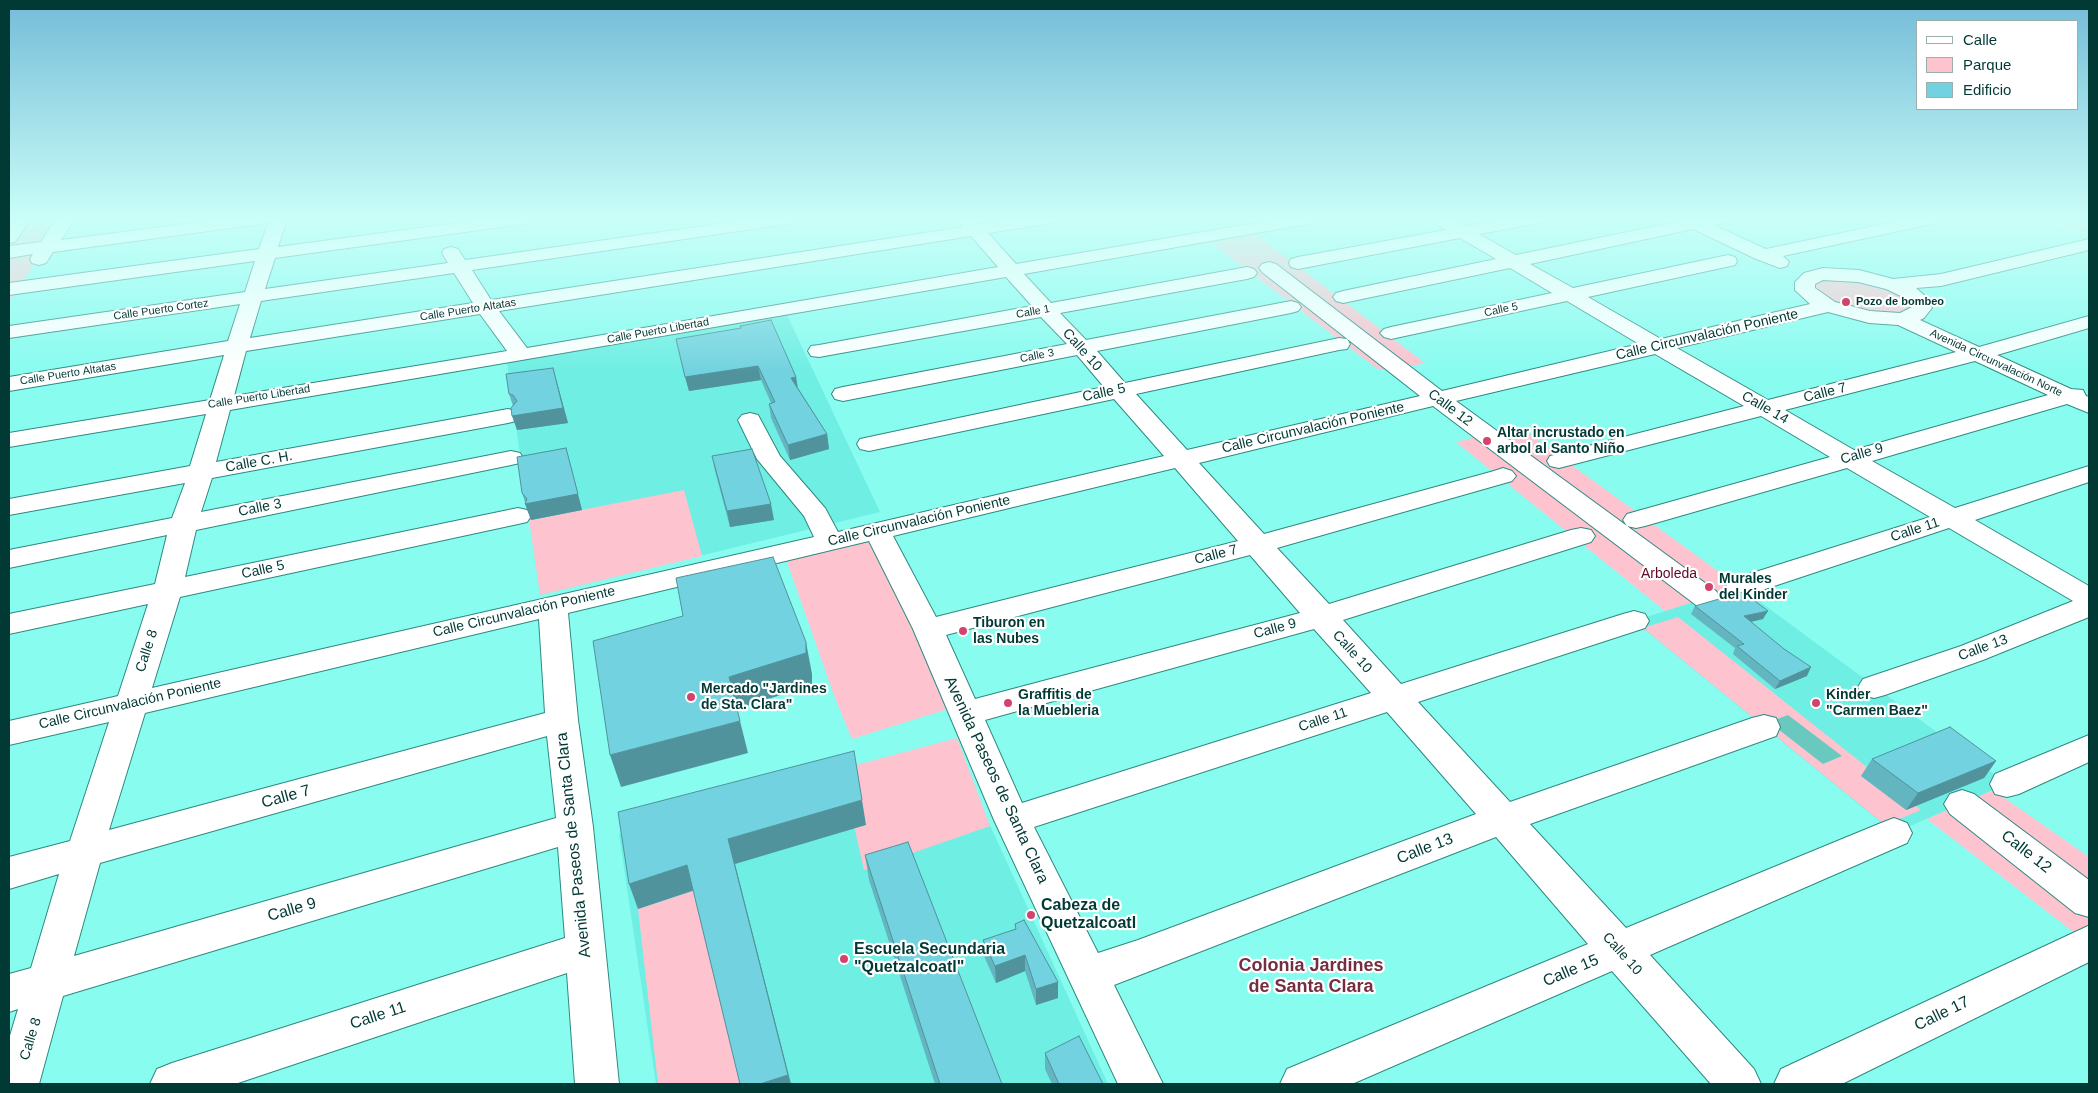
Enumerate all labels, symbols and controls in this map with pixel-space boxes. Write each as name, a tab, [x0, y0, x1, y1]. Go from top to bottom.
legend	[1916, 20, 2078, 110]
text: Calle	[1963, 31, 1997, 48]
text: Parque	[1963, 56, 2011, 73]
text: Edificio	[1963, 81, 2011, 98]
place label: Pozo de bombeo	[1856, 295, 1944, 309]
street label: Calle Puerto Altatas	[419, 296, 517, 324]
marker: Pozo de bombeo	[1840, 296, 1852, 308]
street label: Calle Puerto Cortez	[113, 297, 209, 323]
street label: Calle 5	[1483, 300, 1519, 320]
street label: Calle 1	[1015, 303, 1051, 321]
street label: Calle Circunvalación Poniente	[1614, 306, 1800, 364]
street label: Calle Puerto Libertad	[606, 316, 710, 346]
street label: Calle 10	[1059, 325, 1105, 375]
street label: Avenida Circunvalación Norte	[1928, 326, 2064, 400]
street label: Calle 3	[1019, 346, 1055, 366]
street label: Calle Puerto Altatas	[19, 360, 117, 388]
street label: Calle 5	[1081, 380, 1127, 406]
street label: Calle 7	[1802, 380, 1848, 406]
street label: Calle Puerto Libertad	[207, 382, 311, 412]
street label: Calle 12	[1424, 386, 1476, 430]
street label: Calle 14	[1739, 388, 1791, 428]
street label: Calle Circunvalación Poniente	[1220, 399, 1406, 457]
place label: Altar incrustado en arbol al Santo Niño	[1497, 425, 1625, 458]
marker: Altar incrustado en arbol al Santo Niño	[1481, 435, 1493, 447]
street label: Calle 9	[1839, 440, 1885, 468]
street label: Calle C. H.	[224, 448, 294, 476]
street label: Calle Circunvalación Poniente	[826, 492, 1012, 550]
street label: Calle 3	[237, 496, 283, 520]
street label: Calle 11	[1888, 514, 1942, 546]
street label: Calle 7	[1193, 542, 1239, 568]
street label: Calle 5	[240, 557, 286, 583]
park label: Arboleda	[1641, 566, 1697, 582]
place label: Murales del Kinder	[1719, 571, 1787, 604]
marker: Murales del Kinder	[1703, 581, 1715, 593]
street label: Calle Circunvalación Poniente	[431, 583, 617, 641]
place label: Tiburon en las Nubes	[973, 615, 1045, 648]
street label: Calle 9	[1252, 615, 1298, 643]
marker: Tiburon en las Nubes	[957, 625, 969, 637]
street label: Calle 10	[1329, 627, 1375, 677]
street label: Calle 8	[132, 628, 162, 674]
street label: Calle 13	[1956, 631, 2010, 665]
street label: Avenida Paseos de Santa Clara	[939, 673, 1053, 887]
street label: Calle Circunvalación Poniente	[37, 675, 223, 733]
place label: Mercado "Jardines de Sta. Clara"	[701, 681, 827, 714]
place label: Graffitis de la Muebleria	[1018, 687, 1099, 720]
place label: Kinder "Carmen Baez"	[1826, 687, 1928, 720]
marker: Mercado "Jardines de Sta. Clara"	[685, 691, 697, 703]
marker: Graffitis de la Muebleria	[1002, 697, 1014, 709]
marker: Kinder "Carmen Baez"	[1810, 697, 1822, 709]
street label: Calle 11	[1296, 704, 1350, 736]
street label: Avenida Paseos de Santa Clara	[553, 731, 595, 959]
street label: Calle 7	[259, 781, 313, 813]
street label: Calle 12	[1997, 826, 2055, 878]
street label: Calle 13	[1394, 830, 1456, 868]
street label: Calle 9	[265, 894, 319, 926]
place label: Cabeza de Quetzalcoatl	[1041, 896, 1136, 934]
marker: Cabeza de Quetzalcoatl	[1025, 909, 1037, 921]
street label: Calle 10	[1599, 929, 1645, 979]
place label: Escuela Secundaria "Quetzalcoatl"	[854, 940, 1005, 978]
street label: Calle 15	[1540, 951, 1602, 991]
marker: Escuela Secundaria "Quetzalcoatl"	[838, 953, 850, 965]
district label: Colonia Jardines de Santa Clara	[1238, 955, 1384, 998]
street label: Calle 17	[1911, 993, 1973, 1035]
street label: Calle 11	[348, 998, 408, 1034]
street label: Calle 8	[17, 1016, 45, 1062]

